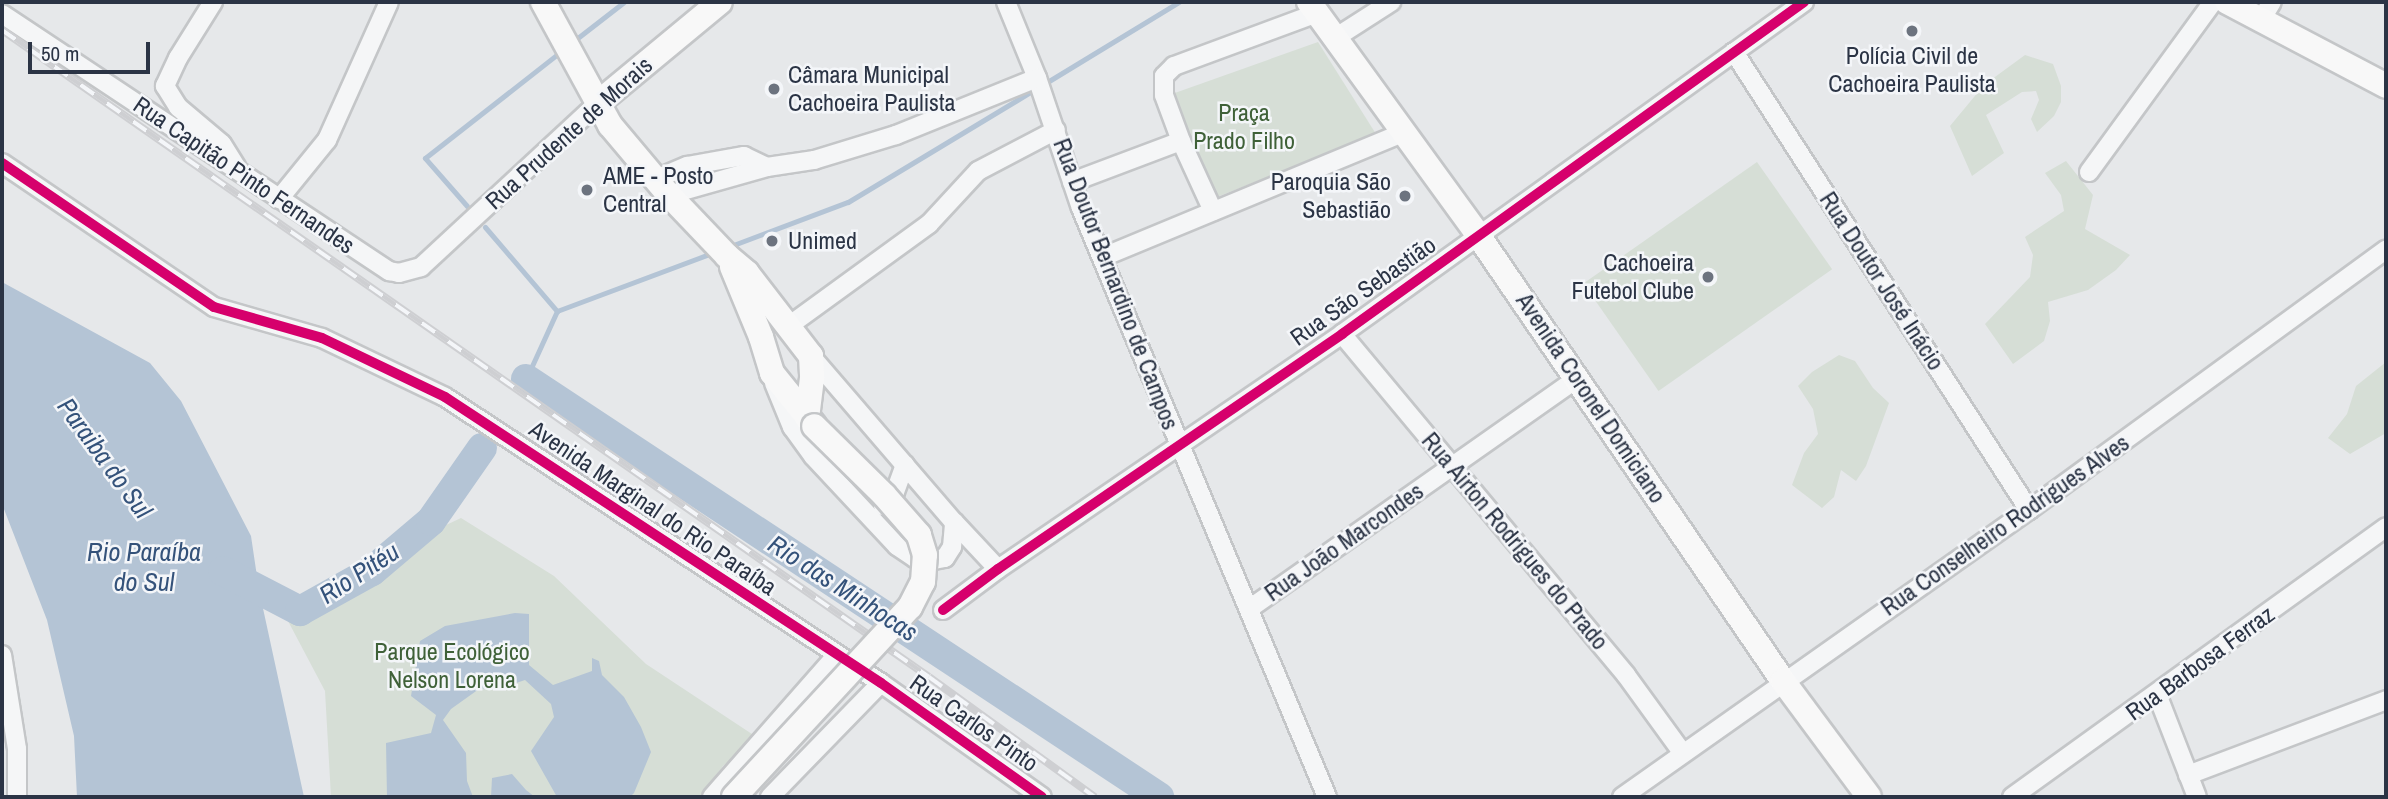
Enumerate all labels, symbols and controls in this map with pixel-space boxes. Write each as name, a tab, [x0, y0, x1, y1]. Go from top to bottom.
marker: Polícia Civil de Cachoeira Paulista	[1904, 23, 1920, 39]
scale bar	[32, 28, 154, 72]
text: 50 m	[41, 39, 79, 68]
place label: Polícia Civil de Cachoeira Paulista	[1828, 42, 1996, 98]
street label: Rua Prudente de Morais	[480, 51, 658, 215]
place label: Câmara Municipal Cachoeira Paulista	[788, 61, 955, 117]
marker: Câmara Municipal Cachoeira Paulista	[766, 81, 782, 97]
street label: Rua Capitão Pinto Fernandes	[128, 90, 360, 260]
park label: Praça Prado Filho	[1193, 99, 1295, 155]
street label: Rua Doutor Bernardino de Campos	[1047, 134, 1185, 434]
place label: AME - Posto Central	[603, 162, 713, 218]
place label: Paroquia São Sebastião	[1271, 168, 1391, 224]
marker: AME - Posto Central	[577, 180, 597, 200]
street label: Rua Doutor José Inácio	[1814, 186, 1950, 376]
marker: Paroquia São Sebastião	[1397, 188, 1413, 204]
place label: Unimed	[788, 227, 857, 255]
street label: Rua São Sebastião	[1285, 230, 1441, 352]
marker: Unimed	[762, 231, 782, 251]
place label: Cachoeira Futebol Clube	[1571, 249, 1694, 305]
marker: Cachoeira Futebol Clube	[1700, 269, 1716, 285]
street label: Avenida Coronel Domiciano	[1510, 288, 1672, 508]
water label: Paraiba do Sul	[51, 392, 159, 524]
street label: Avenida Marginal do Rio Paraíba	[524, 414, 782, 602]
street label: Rua Airton Rodrigues do Prado	[1415, 426, 1615, 656]
street label: Rua Conselheiro Rodrigues Alves	[1875, 428, 2135, 622]
street label: Rua João Marcondes	[1259, 477, 1429, 607]
water label: Rio das Minhocas	[762, 528, 924, 648]
water label: Rio Paraíba do Sul	[87, 536, 201, 598]
water label: Rio Pitéu	[313, 536, 405, 610]
street label: Rua Barbosa Ferraz	[2120, 600, 2280, 726]
park label: Parque Ecológico Nelson Lorena	[374, 638, 530, 694]
street label: Rua Carlos Pinto	[904, 668, 1044, 778]

